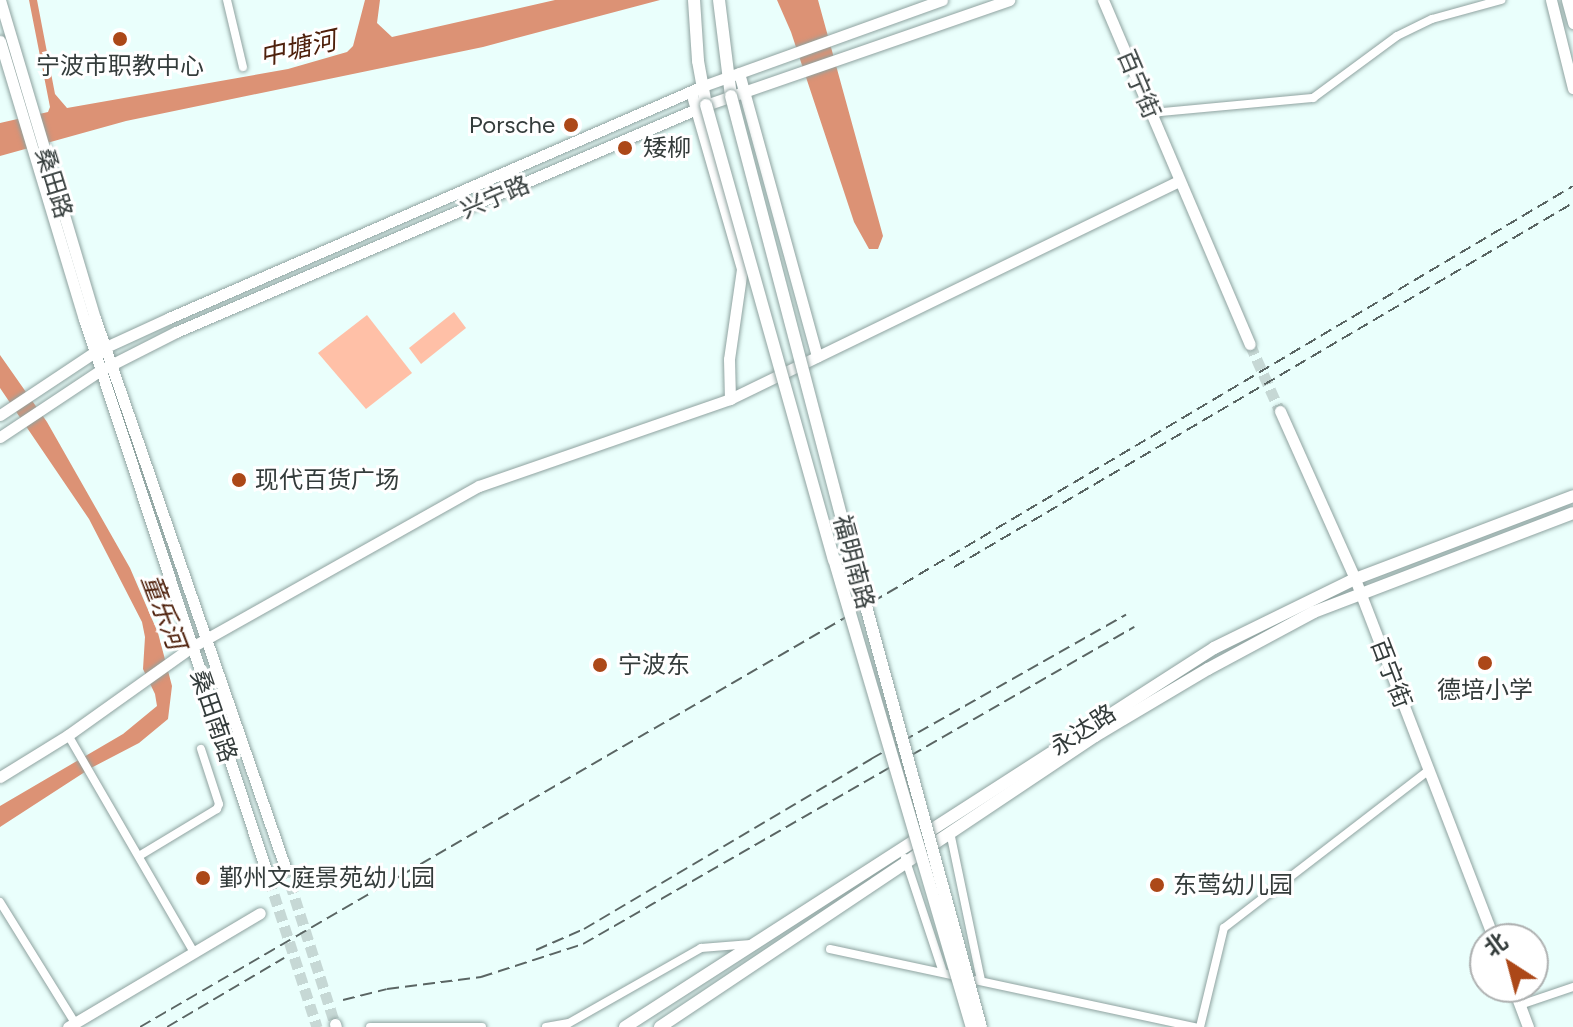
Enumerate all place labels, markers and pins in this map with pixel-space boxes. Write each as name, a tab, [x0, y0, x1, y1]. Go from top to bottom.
marker: 宁波市职教中心	[111, 30, 129, 48]
place label: 宁波市职教中心	[36, 52, 204, 80]
place label: Porsche	[469, 111, 555, 139]
marker: Porsche	[562, 116, 580, 134]
place label: 矮柳	[643, 134, 691, 162]
marker: 矮柳	[614, 137, 636, 159]
place label: 现代百货广场	[255, 466, 399, 494]
marker: 现代百货广场	[230, 471, 248, 489]
place label: 宁波东	[618, 651, 690, 679]
marker: 宁波东	[589, 654, 611, 676]
marker: 德培小学	[1476, 654, 1494, 672]
place label: 德培小学	[1437, 676, 1533, 704]
place label: 鄞州文庭景苑幼儿园	[219, 864, 435, 892]
marker: 鄞州文庭景苑幼儿园	[194, 869, 212, 887]
place label: 东莺幼儿园	[1173, 871, 1293, 899]
marker: 东莺幼儿园	[1148, 876, 1166, 894]

